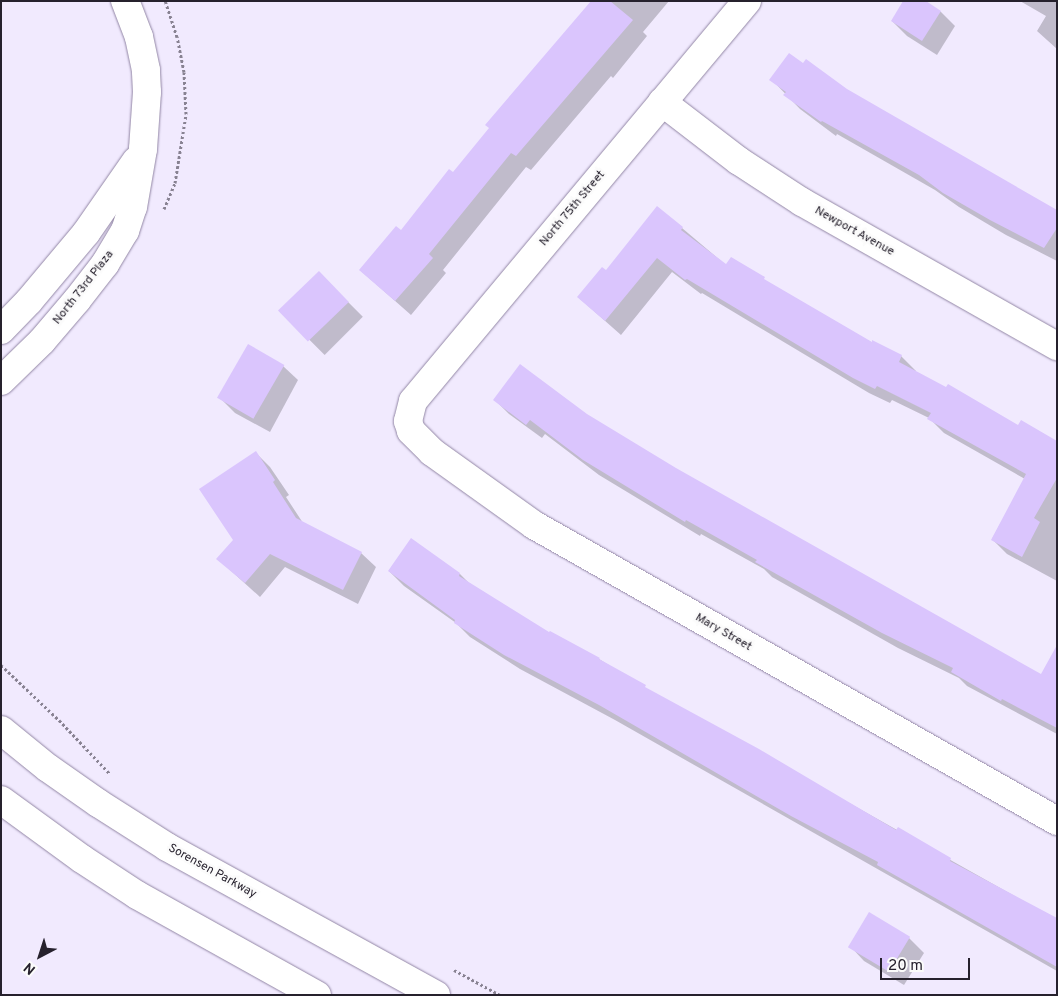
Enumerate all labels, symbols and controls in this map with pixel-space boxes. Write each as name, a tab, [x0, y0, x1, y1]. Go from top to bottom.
street label: North 75th Street	[537, 168, 609, 250]
street label: Newport Avenue	[811, 204, 897, 260]
street label: North 73rd Plaza	[50, 248, 118, 328]
street label: Mary Street	[692, 611, 754, 655]
street label: Sorensen Parkway	[165, 842, 259, 902]
north arrow	[15, 931, 65, 981]
scale bar	[883, 948, 973, 980]
text: 20 m	[888, 957, 923, 976]
text: N	[21, 958, 39, 978]

